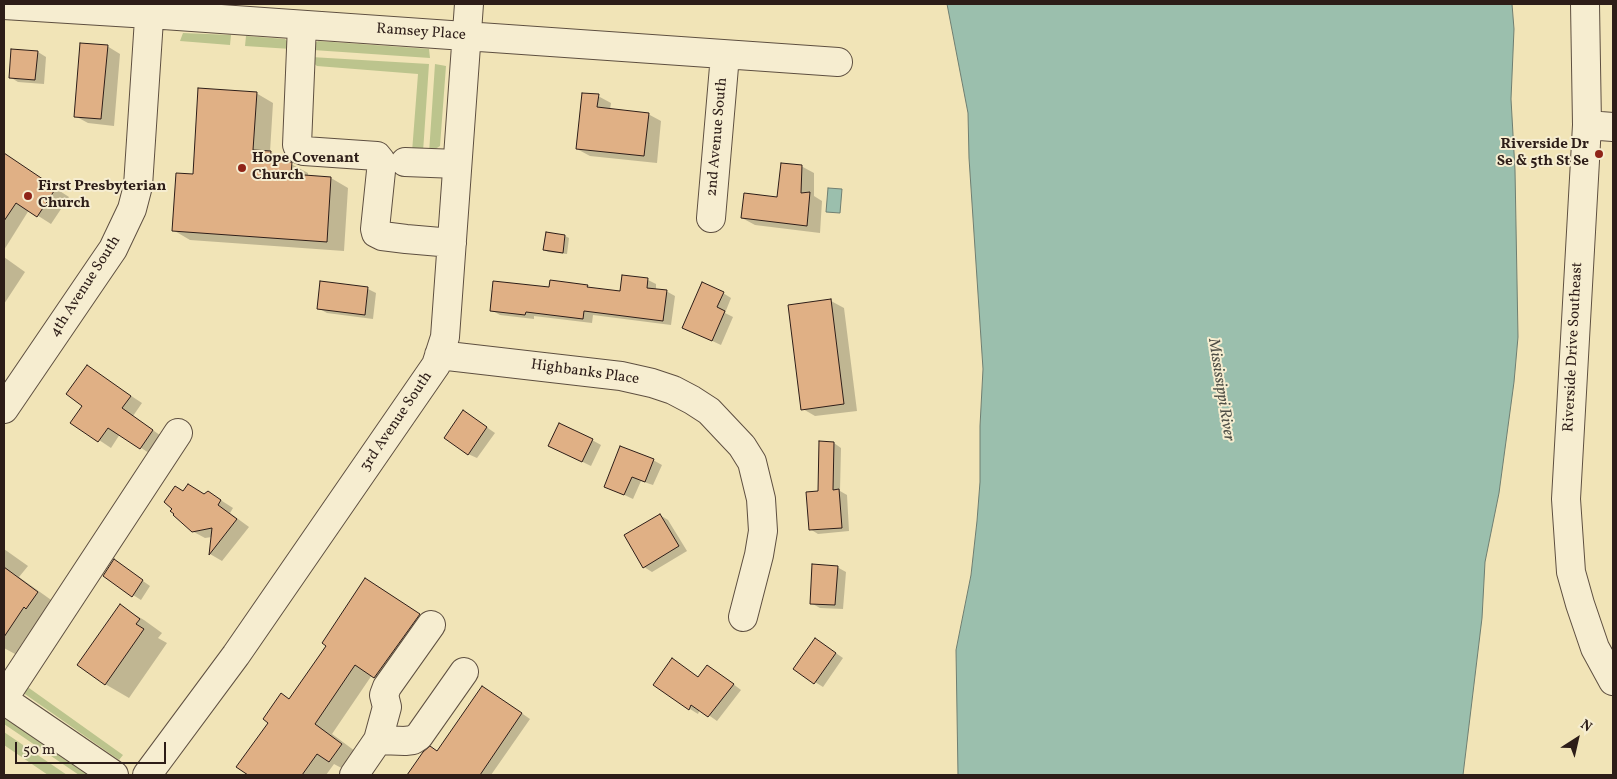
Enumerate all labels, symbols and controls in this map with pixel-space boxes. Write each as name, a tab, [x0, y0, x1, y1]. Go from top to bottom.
street label: Ramsey Place	[375, 21, 467, 45]
street label: 2nd Avenue South	[704, 77, 732, 197]
place label: Riverside Dr Se & 5th St Se	[1497, 136, 1589, 171]
marker: Riverside Dr Se & 5th St Se	[1593, 148, 1605, 160]
place label: Hope Covenant Church	[252, 150, 360, 185]
marker: Hope Covenant Church	[236, 162, 248, 174]
place label: First Presbyterian Church	[38, 178, 166, 213]
marker: First Presbyterian Church	[22, 190, 34, 202]
street label: 4th Avenue South	[47, 233, 125, 341]
street label: Riverside Drive Southeast	[1561, 262, 1587, 432]
water label: Mississippi River	[1202, 337, 1238, 443]
street label: Highbanks Place	[530, 356, 640, 390]
street label: 3rd Avenue South	[357, 369, 437, 475]
north arrow	[1552, 714, 1602, 764]
text: N	[1576, 716, 1595, 737]
scale bar	[18, 732, 169, 764]
text: 50 m	[23, 740, 55, 761]

